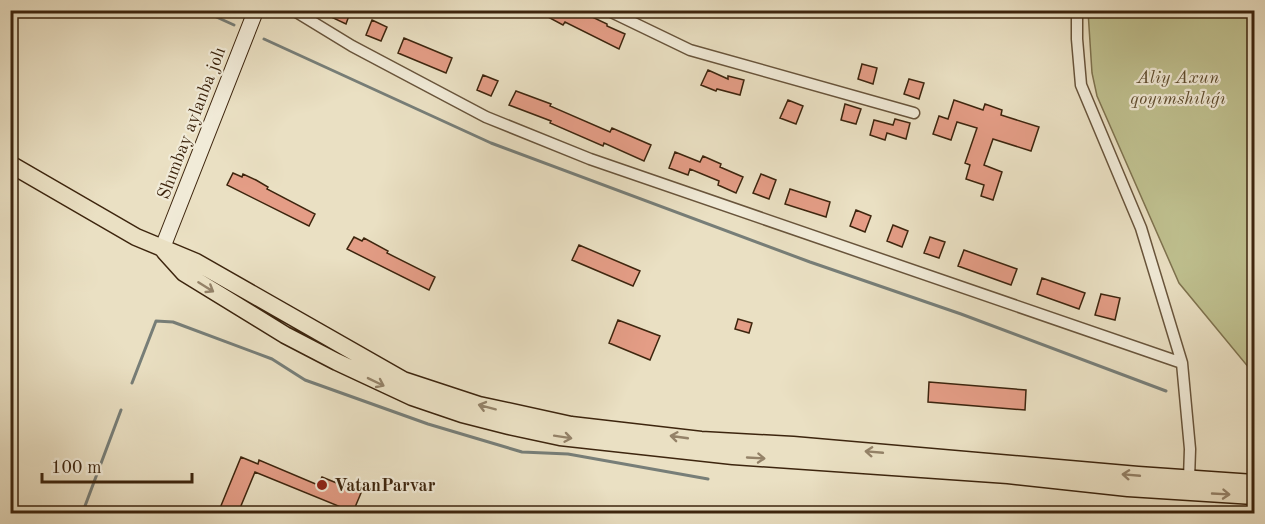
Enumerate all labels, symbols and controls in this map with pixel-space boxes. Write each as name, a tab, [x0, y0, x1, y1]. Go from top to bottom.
street label: Shımbay aylanba jolı	[155, 45, 229, 202]
park label: Aliy Axun qoyımshılıǵı	[1130, 69, 1226, 108]
one-way arrow	[197, 281, 214, 293]
one-way arrow	[367, 376, 385, 388]
one-way arrow	[478, 400, 497, 412]
one-way arrow	[552, 432, 572, 443]
one-way arrow	[670, 432, 690, 443]
scale bar	[42, 446, 192, 484]
one-way arrow	[864, 446, 884, 457]
one-way arrow	[746, 452, 766, 463]
text: 100 m	[51, 459, 102, 477]
one-way arrow	[1121, 469, 1141, 480]
place label: VatanParvar	[334, 477, 436, 495]
marker: VatanParvar	[315, 478, 329, 492]
one-way arrow	[1211, 489, 1231, 500]

